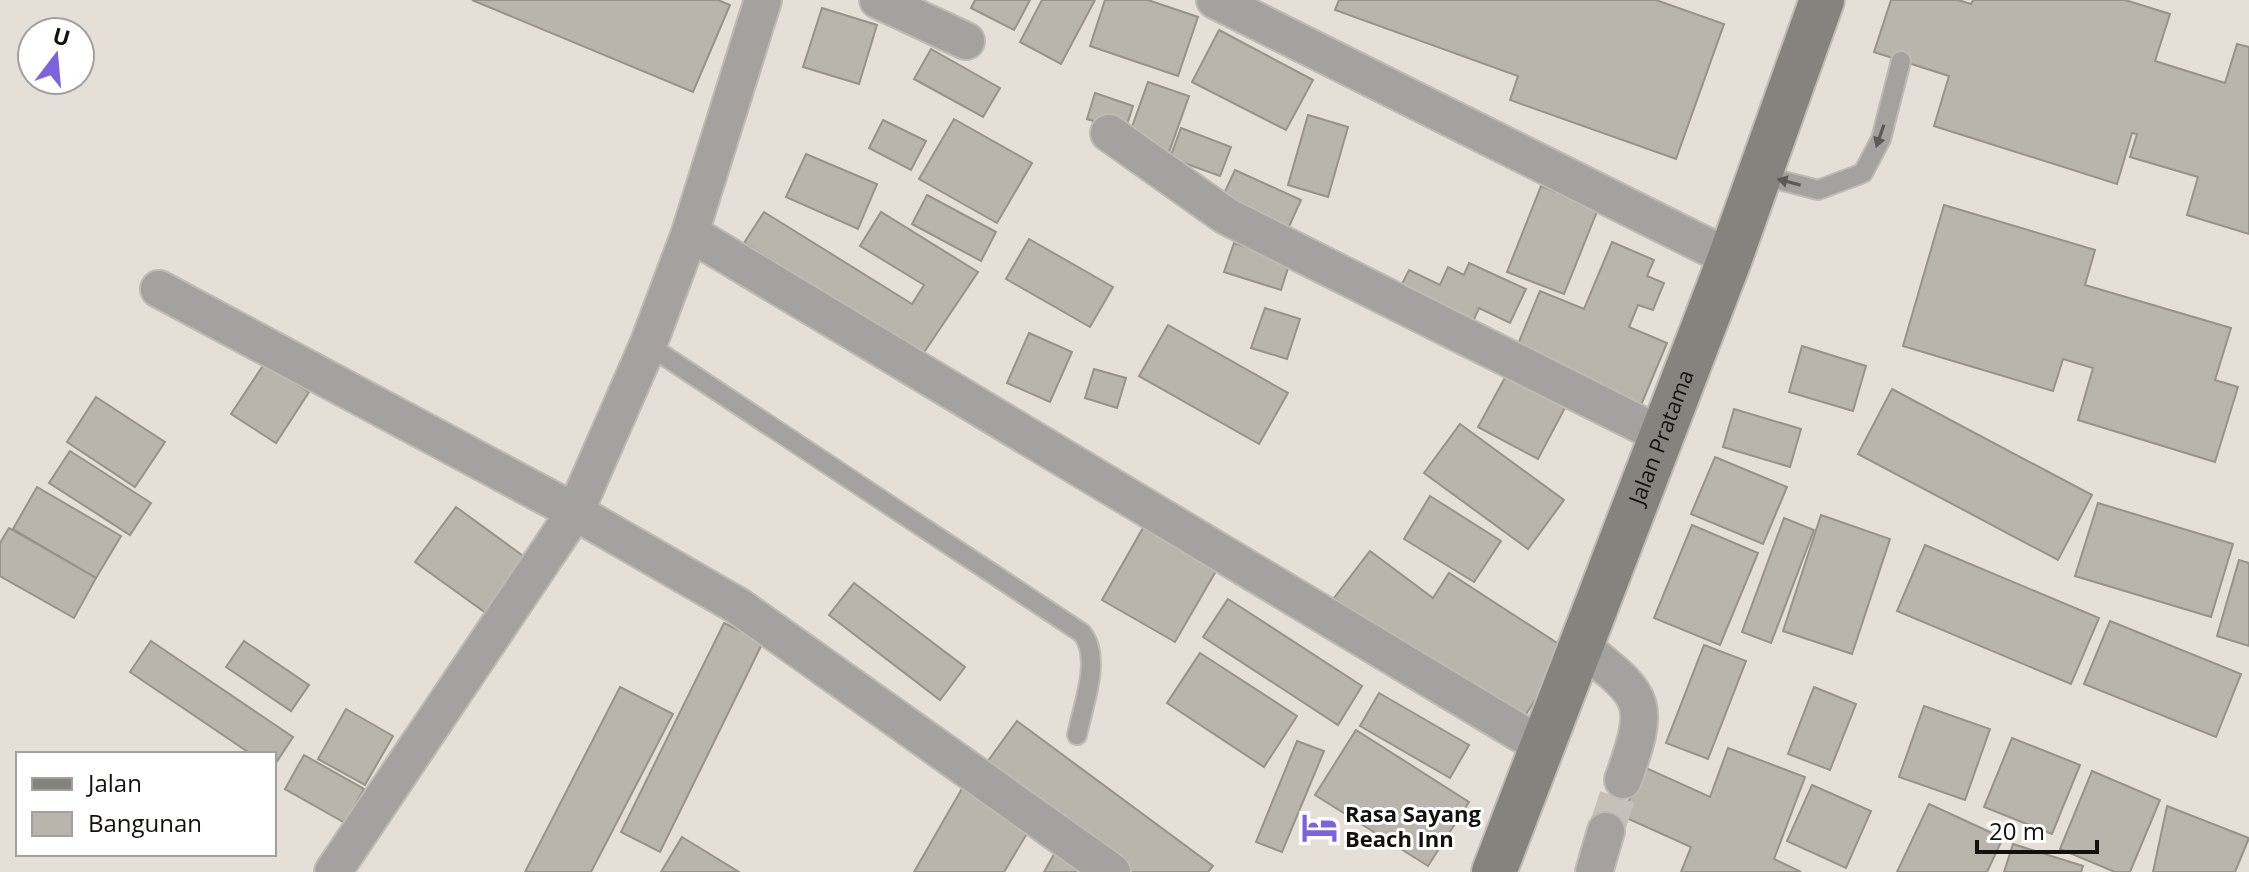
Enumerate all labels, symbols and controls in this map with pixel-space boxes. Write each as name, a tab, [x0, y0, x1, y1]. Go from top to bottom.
north arrow	[16, 16, 96, 96]
text: U	[50, 19, 74, 53]
one-way arrow	[1874, 124, 1886, 148]
one-way arrow	[1777, 176, 1802, 188]
street label: Jalan Pratama	[1620, 365, 1700, 510]
legend	[16, 752, 276, 856]
text: Jalan	[86, 766, 142, 799]
place label: Rasa Sayang Beach Inn	[1345, 798, 1481, 853]
scale bar	[1977, 804, 2097, 854]
text: Bangunan	[88, 806, 202, 839]
hotel icon: Rasa Sayang Beach Inn	[1300, 808, 1338, 846]
text: 20 m	[1989, 814, 2045, 847]

